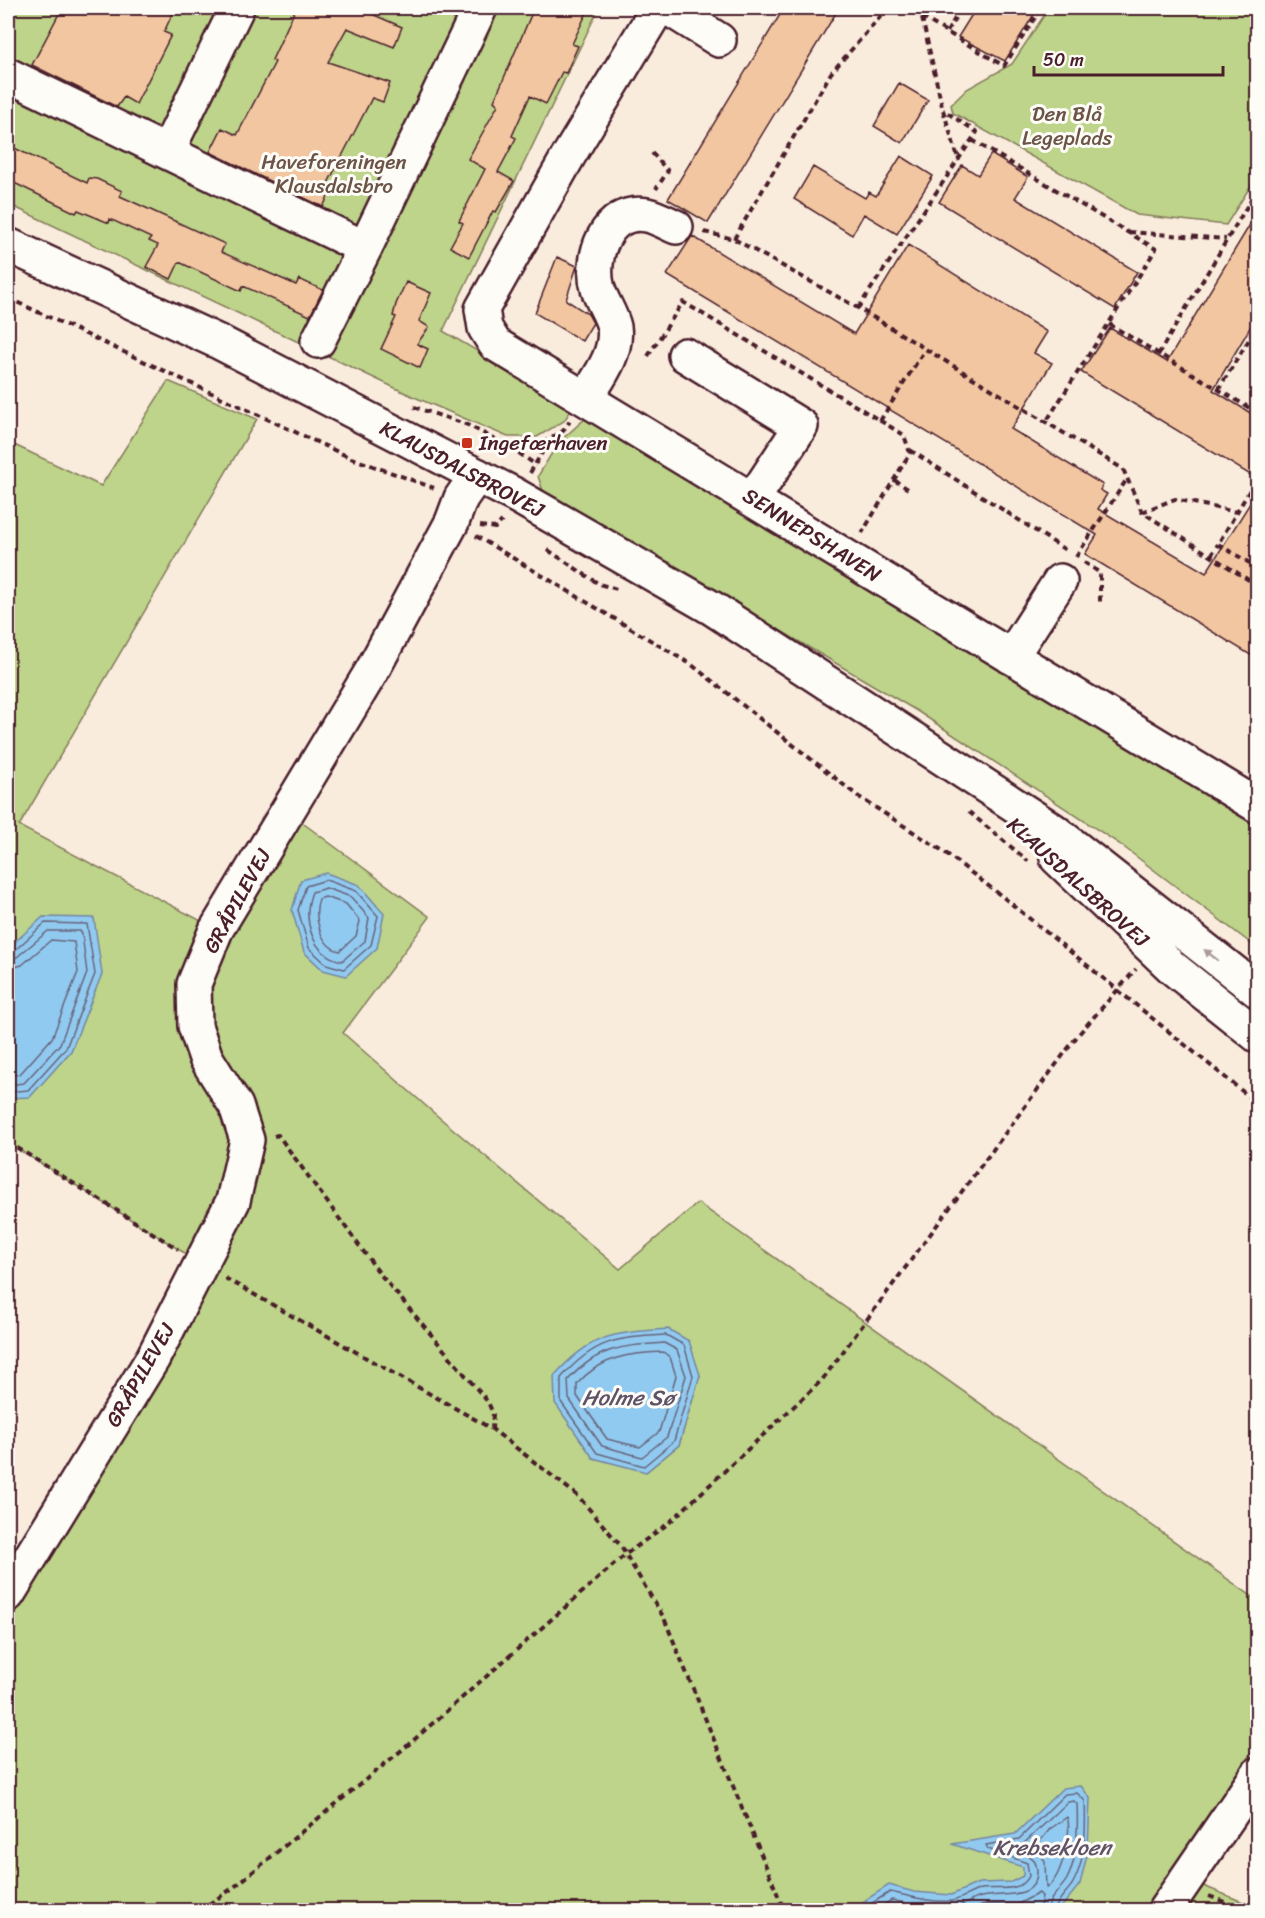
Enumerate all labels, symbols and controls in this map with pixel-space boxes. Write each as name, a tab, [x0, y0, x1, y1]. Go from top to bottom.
scale bar	[1034, 39, 1223, 77]
text: 50 m	[1043, 44, 1084, 76]
park label: Den Blå Legeplads	[1022, 95, 1112, 157]
park label: Haveforeningen Klausdalsbro	[261, 143, 407, 205]
street label: KLAUSDALSBROVEJ	[373, 410, 552, 529]
place label: Ingefærhaven	[478, 424, 608, 462]
marker: Ingefærhaven	[460, 436, 474, 450]
street label: SENNEPSHAVEN	[735, 477, 889, 593]
street label: KLAUSDALSBROVEJ	[998, 807, 1159, 958]
street label: GRÅPILEVEJ	[192, 840, 282, 961]
one-way arrow	[1204, 949, 1219, 961]
street label: GRÅPILEVEJ	[95, 1315, 186, 1434]
water label: Holme Sø	[582, 1378, 678, 1417]
water label: Krebsekloen	[993, 1828, 1113, 1867]

